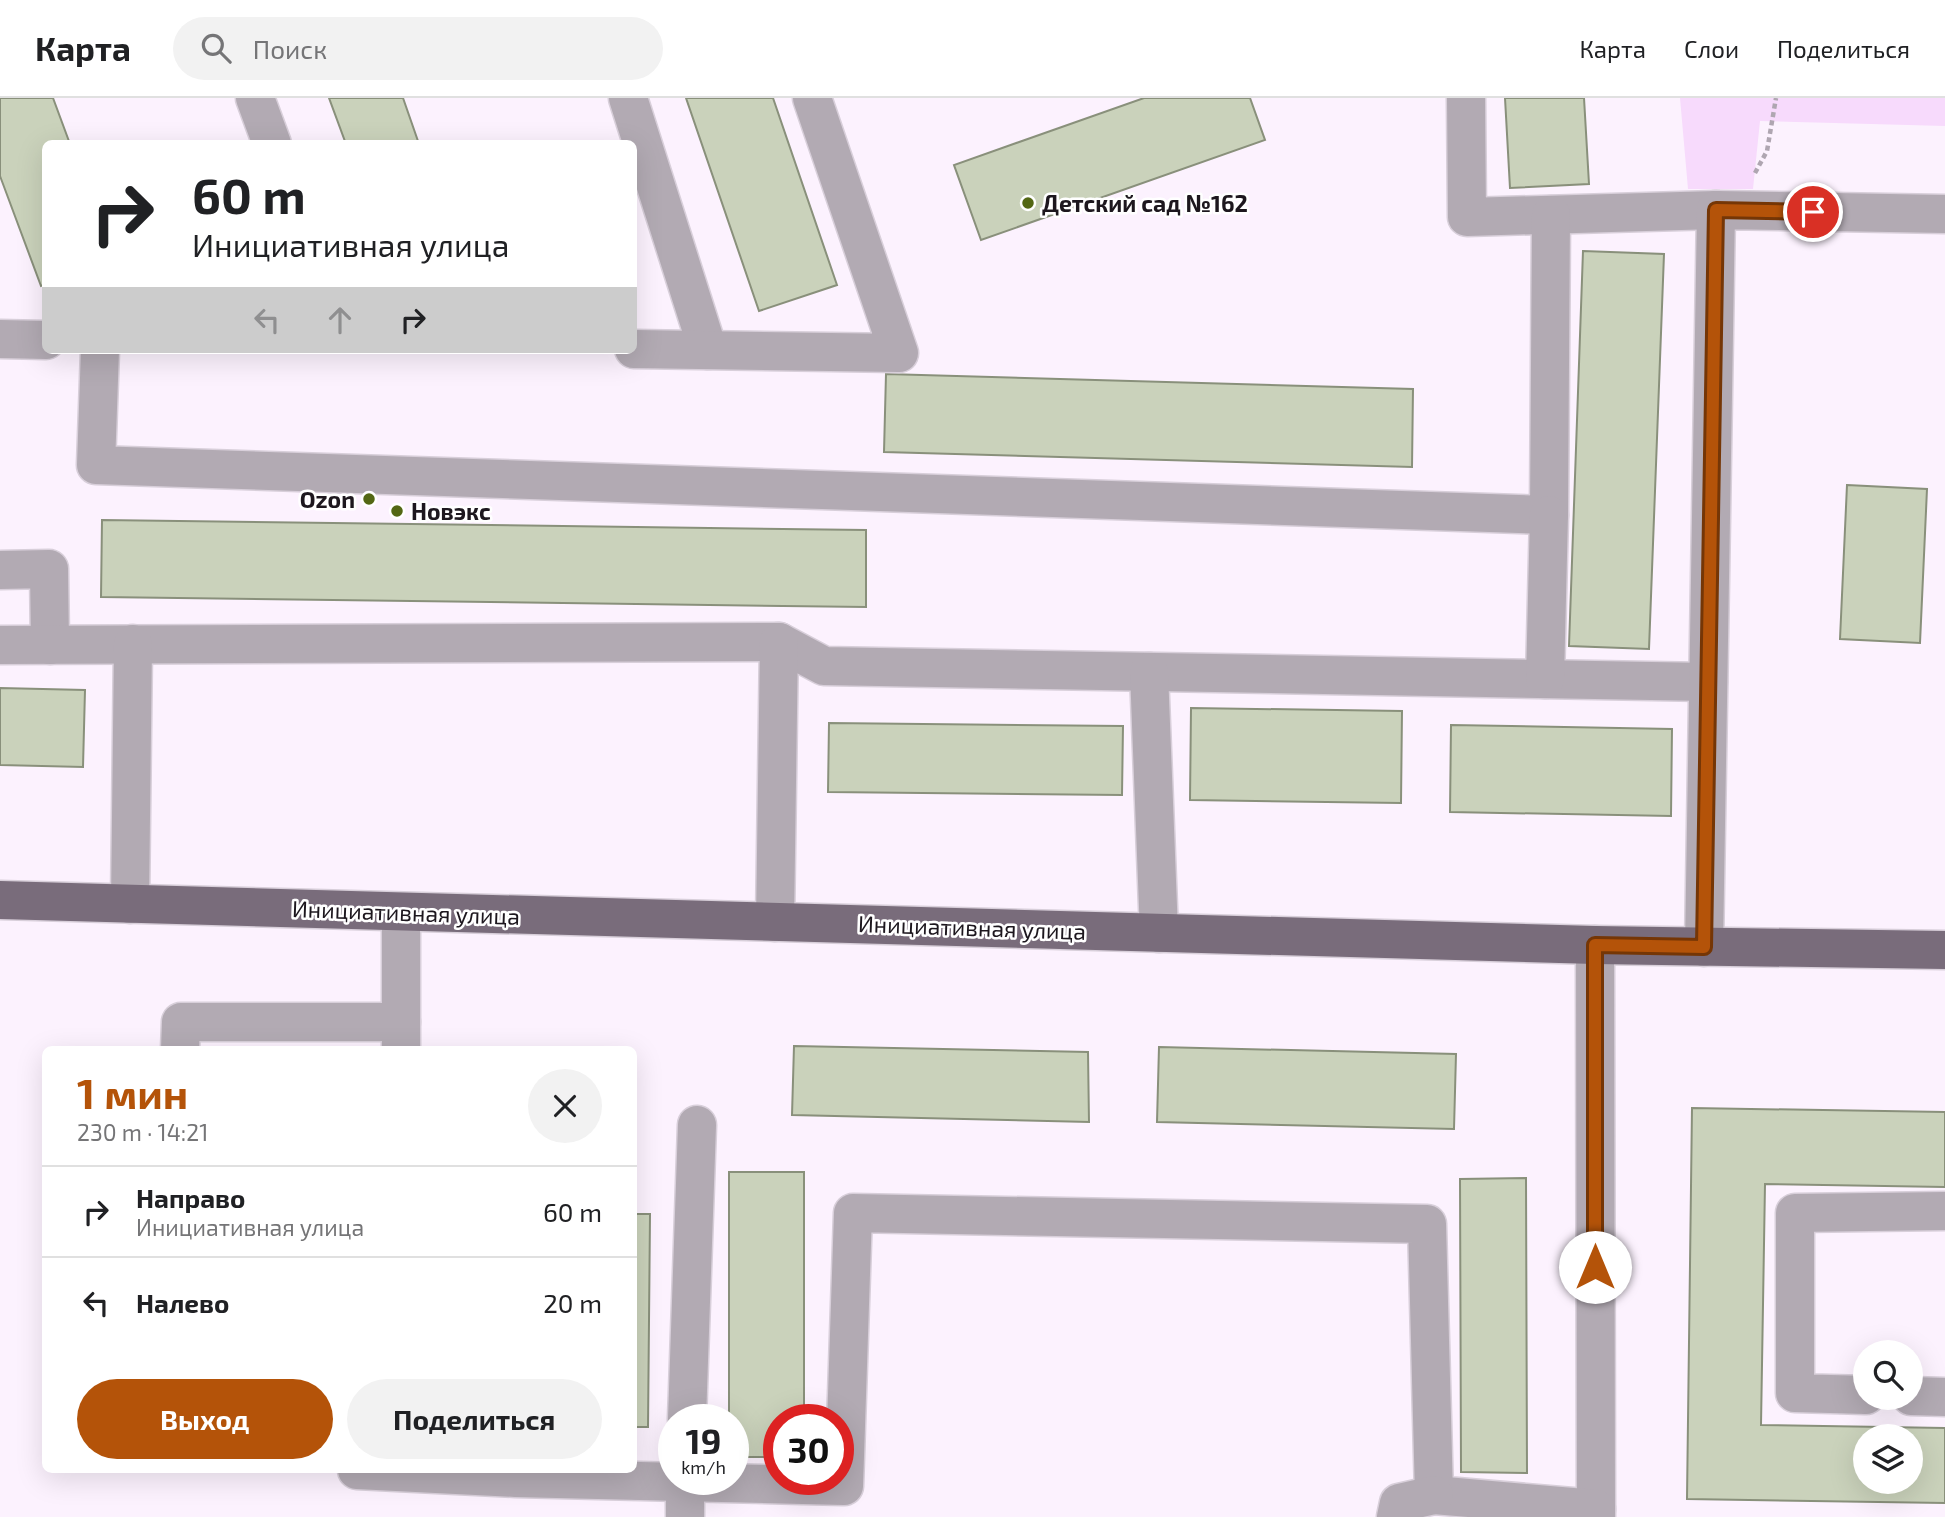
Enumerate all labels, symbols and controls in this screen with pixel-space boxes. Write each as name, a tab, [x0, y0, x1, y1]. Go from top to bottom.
search box	[173, 17, 663, 80]
text: Карта	[35, 28, 131, 68]
icon: search	[197, 29, 235, 67]
text: Поиск	[253, 33, 327, 64]
text: Карта	[1579, 34, 1646, 63]
text: Слои	[1684, 34, 1739, 63]
text: Поделиться	[1777, 34, 1910, 63]
text: 60 m	[192, 165, 306, 224]
icon: right	[77, 168, 168, 259]
pin	[1783, 182, 1843, 242]
place label: Детский сад №162	[1042, 189, 1248, 217]
icon: arrive	[1794, 193, 1832, 231]
marker: Детский сад №162	[1020, 195, 1036, 211]
text: Инициативная улица	[192, 225, 509, 263]
icon: left	[248, 301, 286, 339]
icon: ahead	[321, 301, 359, 339]
icon: right	[394, 301, 432, 339]
place label: Ozon	[300, 485, 355, 513]
marker: Ozon	[361, 491, 377, 507]
place label: Новэкс	[411, 497, 491, 525]
marker: Новэкс	[389, 503, 405, 519]
street label: Инициативная улица	[291, 894, 520, 931]
street label: Инициативная улица	[857, 909, 1086, 946]
text: 1 мин	[77, 1067, 188, 1117]
button: close	[528, 1069, 602, 1143]
text: 230 m · 14:21	[77, 1118, 208, 1146]
text: Направо	[136, 1182, 245, 1213]
icon: right	[77, 1193, 115, 1231]
text: 60 m	[543, 1196, 602, 1227]
text: Инициативная улица	[136, 1213, 364, 1241]
position arrow	[1558, 1230, 1632, 1304]
icon: left	[77, 1284, 115, 1322]
text: Налево	[136, 1287, 229, 1318]
text: 20 m	[543, 1287, 602, 1318]
map controls	[1853, 1340, 1923, 1494]
button: search	[1853, 1340, 1923, 1410]
button: Выход	[77, 1379, 333, 1459]
button: Поделиться	[347, 1379, 602, 1459]
speed limit sign: 30	[763, 1404, 854, 1495]
text: 19	[686, 1419, 721, 1461]
button: layers	[1853, 1424, 1923, 1494]
text: km/h	[681, 1456, 726, 1478]

